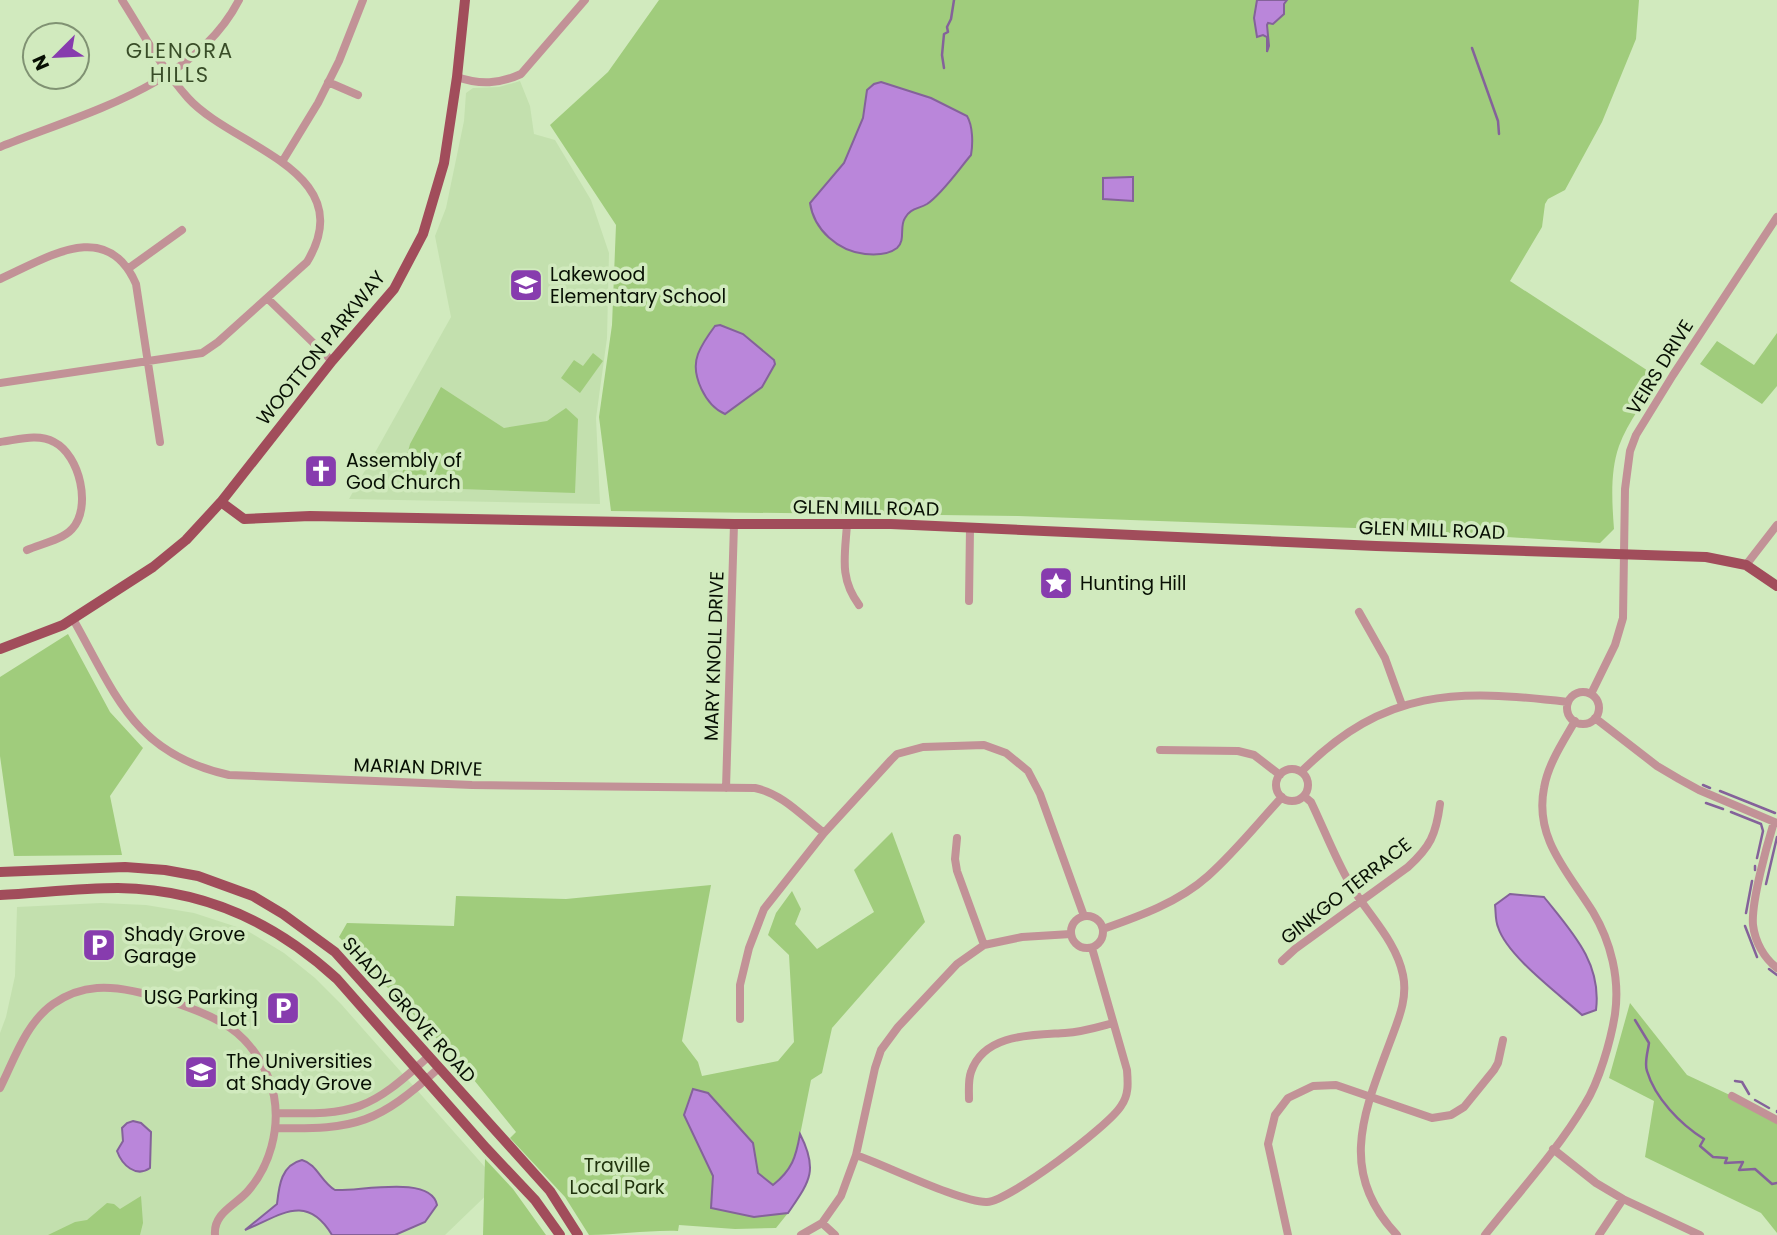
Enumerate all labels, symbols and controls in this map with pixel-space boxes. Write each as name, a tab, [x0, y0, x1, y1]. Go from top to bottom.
north arrow	[21, 21, 91, 91]
district label: GLENORA HILLS	[126, 36, 234, 89]
text: N	[26, 51, 56, 75]
place label: Lakewood Elementary School	[550, 261, 726, 310]
street label: WOOTTON PARKWAY	[250, 265, 392, 431]
school or university icon: Lakewood Elementary School	[507, 266, 545, 304]
street label: VEIRS DRIVE	[1620, 314, 1700, 420]
place label: Assembly of God Church	[346, 447, 462, 496]
church icon: Assembly of God Church	[302, 452, 340, 490]
street label: GLEN MILL ROAD	[793, 493, 939, 523]
street label: GLEN MILL ROAD	[1358, 514, 1506, 546]
place icon: Hunting Hill	[1037, 564, 1075, 602]
street label: MARY KNOLL DRIVE	[698, 570, 730, 742]
place label: Hunting Hill	[1080, 570, 1186, 597]
street label: MARIAN DRIVE	[353, 751, 483, 783]
street label: GINKGO TERRACE	[1275, 831, 1417, 951]
place label: Shady Grove Garage	[124, 921, 245, 970]
parking icon: Shady Grove Garage	[80, 926, 118, 964]
street label: SHADY GROVE ROAD	[336, 931, 482, 1089]
place label: USG Parking Lot 1	[144, 984, 258, 1033]
parking icon: USG Parking Lot 1	[264, 989, 302, 1027]
place label: The Universities at Shady Grove	[226, 1048, 372, 1097]
school or university icon: The Universities at Shady Grove	[182, 1053, 220, 1091]
park label: Traville Local Park	[569, 1152, 665, 1201]

